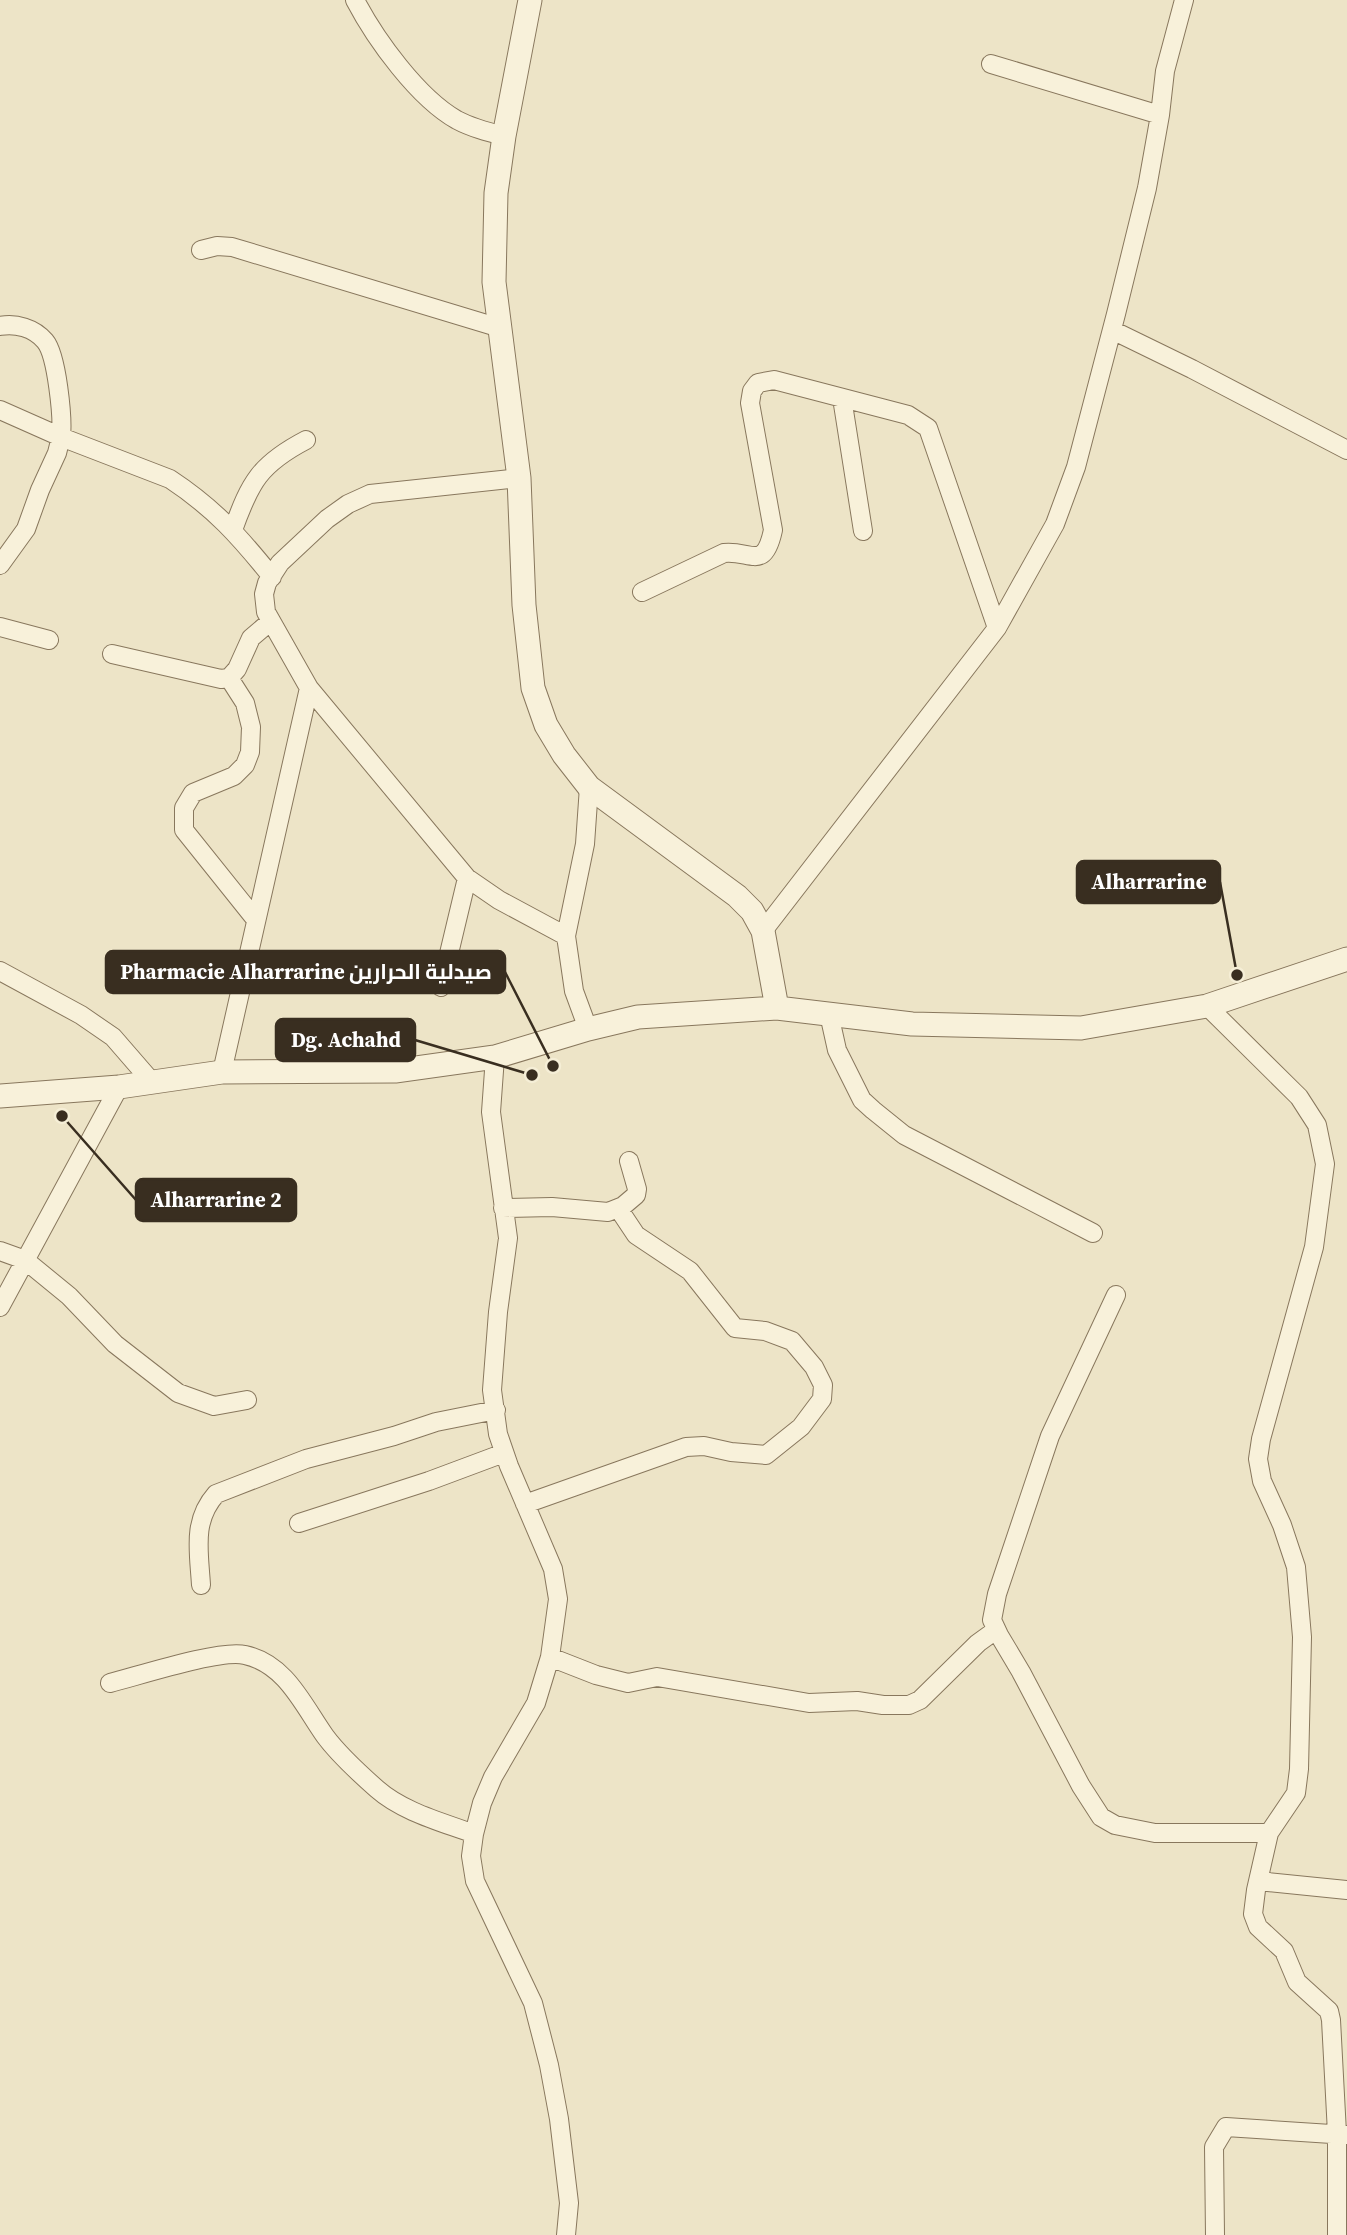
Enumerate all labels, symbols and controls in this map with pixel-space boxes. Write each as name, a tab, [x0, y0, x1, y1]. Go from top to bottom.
callout: Alharrarine	[1077, 861, 1220, 903]
text: Alharrarine	[1091, 867, 1207, 896]
callout: Pharmacie Alharrarine صيدلية الحرارين	[106, 951, 505, 993]
text: Pharmacie Alharrarine صيدلية الحرارين	[120, 957, 492, 986]
callout: Dg. Achahd	[276, 1019, 415, 1061]
text: Dg. Achahd	[291, 1025, 402, 1054]
callout: Alharrarine 2	[136, 1179, 296, 1221]
text: Alharrarine 2	[150, 1185, 282, 1214]

